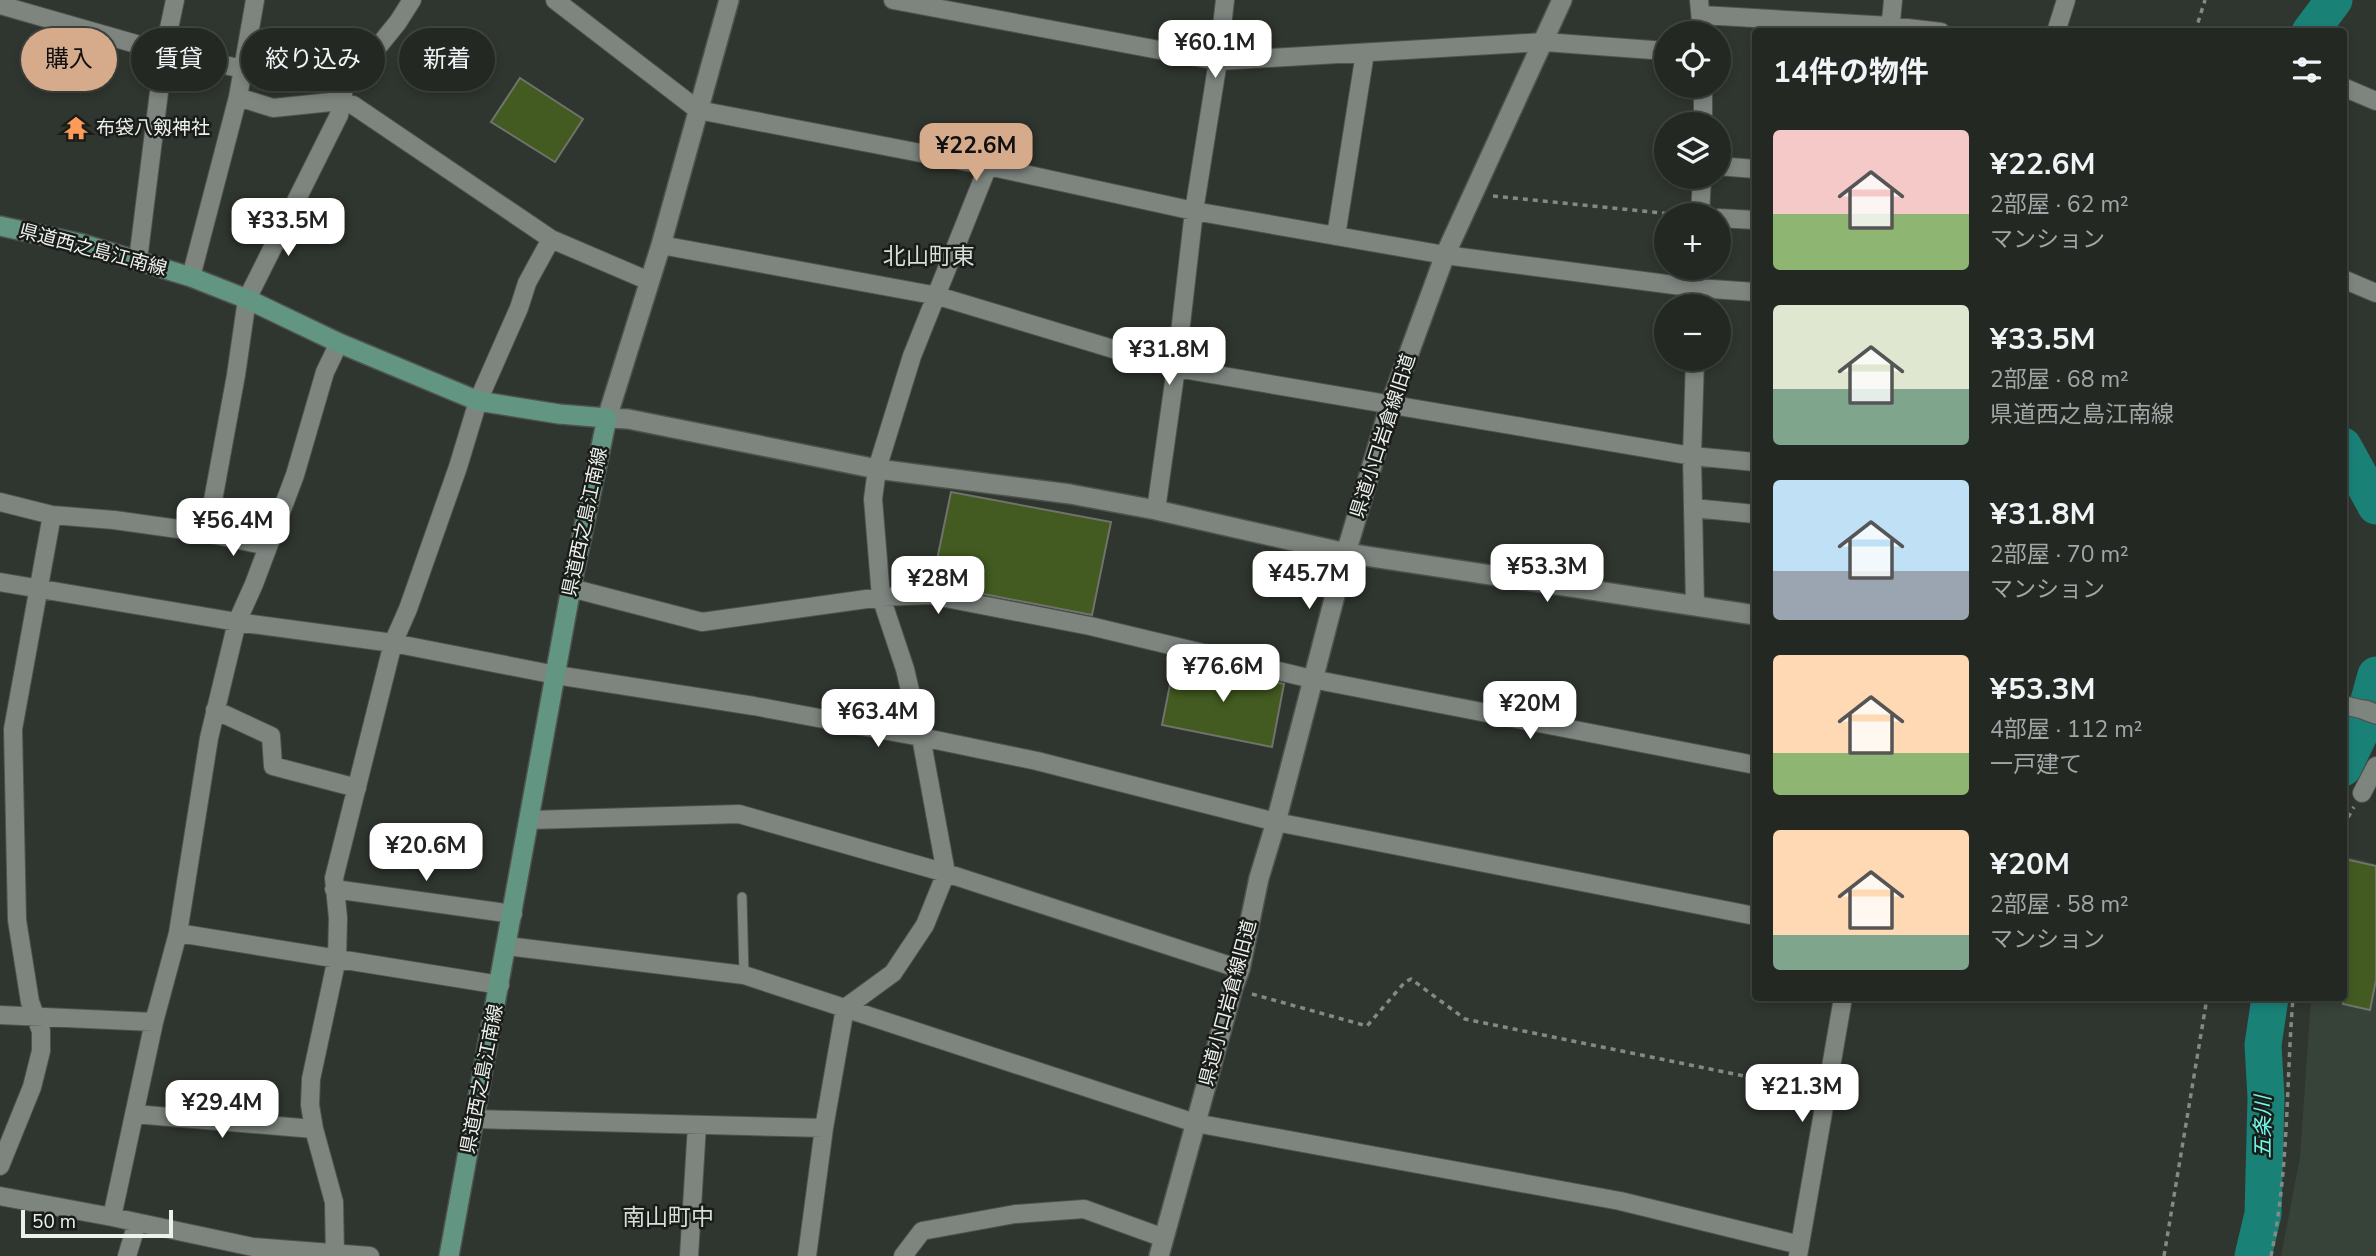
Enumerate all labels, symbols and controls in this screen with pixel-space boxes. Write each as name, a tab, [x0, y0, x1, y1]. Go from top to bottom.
pin: ¥60.1M	[1158, 20, 1272, 80]
map controls	[1654, 21, 1731, 371]
button: locate	[1654, 21, 1731, 98]
text: ¥60.1M	[1175, 27, 1255, 58]
chip: 購入	[21, 28, 117, 91]
chip: 賃貸	[131, 28, 227, 91]
chip: 絞り込み	[241, 28, 385, 91]
chip: 新着	[399, 28, 495, 91]
icon: filters	[2288, 51, 2326, 89]
text: 14件の物件	[1773, 52, 1929, 93]
button: layers	[1654, 112, 1731, 189]
temple icon: 布袋八剱神社	[62, 114, 90, 142]
place label: 布袋八剱神社	[96, 115, 210, 141]
pin: ¥22.6M	[919, 124, 1033, 183]
text: ¥22.6M	[936, 130, 1016, 161]
text: ¥22.6M	[1990, 144, 2095, 185]
icon: home	[1829, 158, 1913, 242]
text: 2部屋 · 62 m²	[1990, 189, 2129, 220]
pin: ¥33.5M	[231, 198, 345, 258]
button: +	[1654, 203, 1731, 280]
text: ¥33.5M	[248, 205, 328, 236]
street label: 県道西之島江南線	[16, 218, 170, 282]
text: マンション	[1990, 224, 2105, 255]
district label: 北山町東	[883, 241, 975, 272]
button: −	[1654, 294, 1731, 371]
text: ¥33.5M	[1990, 319, 2095, 360]
pin: ¥31.8M	[1112, 328, 1226, 387]
icon: home	[1829, 333, 1913, 417]
text: ¥31.8M	[1129, 334, 1209, 365]
street label: 県道小口岩倉線旧道	[1344, 351, 1422, 521]
text: 2部屋 · 68 m²	[1990, 364, 2129, 395]
text: 県道西之島江南線	[1990, 399, 2174, 430]
street label: 県道西之島江南線	[556, 445, 614, 599]
text: ¥31.8M	[1990, 494, 2095, 535]
pin: ¥56.4M	[176, 498, 290, 558]
text: ¥56.4M	[193, 505, 273, 536]
icon: home	[1829, 508, 1913, 592]
text: 2部屋 · 70 m²	[1990, 539, 2129, 570]
pin: ¥53.3M	[1490, 544, 1604, 604]
text: ¥53.3M	[1507, 551, 1587, 582]
pin: ¥45.7M	[1252, 552, 1366, 611]
pin: ¥28M	[897, 556, 979, 616]
text: ¥45.7M	[1269, 558, 1349, 589]
text: ¥28M	[907, 563, 969, 594]
text: マンション	[1990, 574, 2105, 605]
pin: ¥76.6M	[1166, 644, 1280, 704]
text: ¥76.6M	[1183, 651, 1263, 682]
text: ¥53.3M	[1990, 669, 2095, 710]
pin: ¥20M	[1489, 682, 1571, 741]
icon: home	[1829, 683, 1913, 767]
text: ¥20M	[1499, 688, 1561, 719]
pin: ¥63.4M	[821, 690, 935, 749]
text: ¥63.4M	[838, 696, 918, 727]
text: 4部屋 · 112 m²	[1990, 714, 2143, 745]
text: 一戸建て	[1990, 749, 2082, 780]
pin: ¥20.6M	[369, 824, 483, 883]
text: ¥20.6M	[386, 830, 466, 861]
text: ¥20M	[1990, 844, 2070, 885]
icon: home	[1829, 858, 1913, 942]
text: 2部屋 · 58 m²	[1990, 889, 2129, 920]
street label: 県道小口岩倉線旧道	[1193, 917, 1263, 1089]
text: マンション	[1990, 924, 2105, 955]
street label: 県道西之島江南線	[455, 1002, 509, 1156]
pin: ¥21.3M	[1745, 1064, 1859, 1124]
text: ¥21.3M	[1762, 1071, 1842, 1102]
pin: ¥29.4M	[165, 1080, 279, 1140]
text: ¥29.4M	[182, 1087, 262, 1118]
water label: 五条川	[2249, 1094, 2277, 1159]
district label: 南山町中	[622, 1202, 714, 1233]
scale bar	[21, 1207, 173, 1239]
text: 50 m	[32, 1209, 76, 1235]

